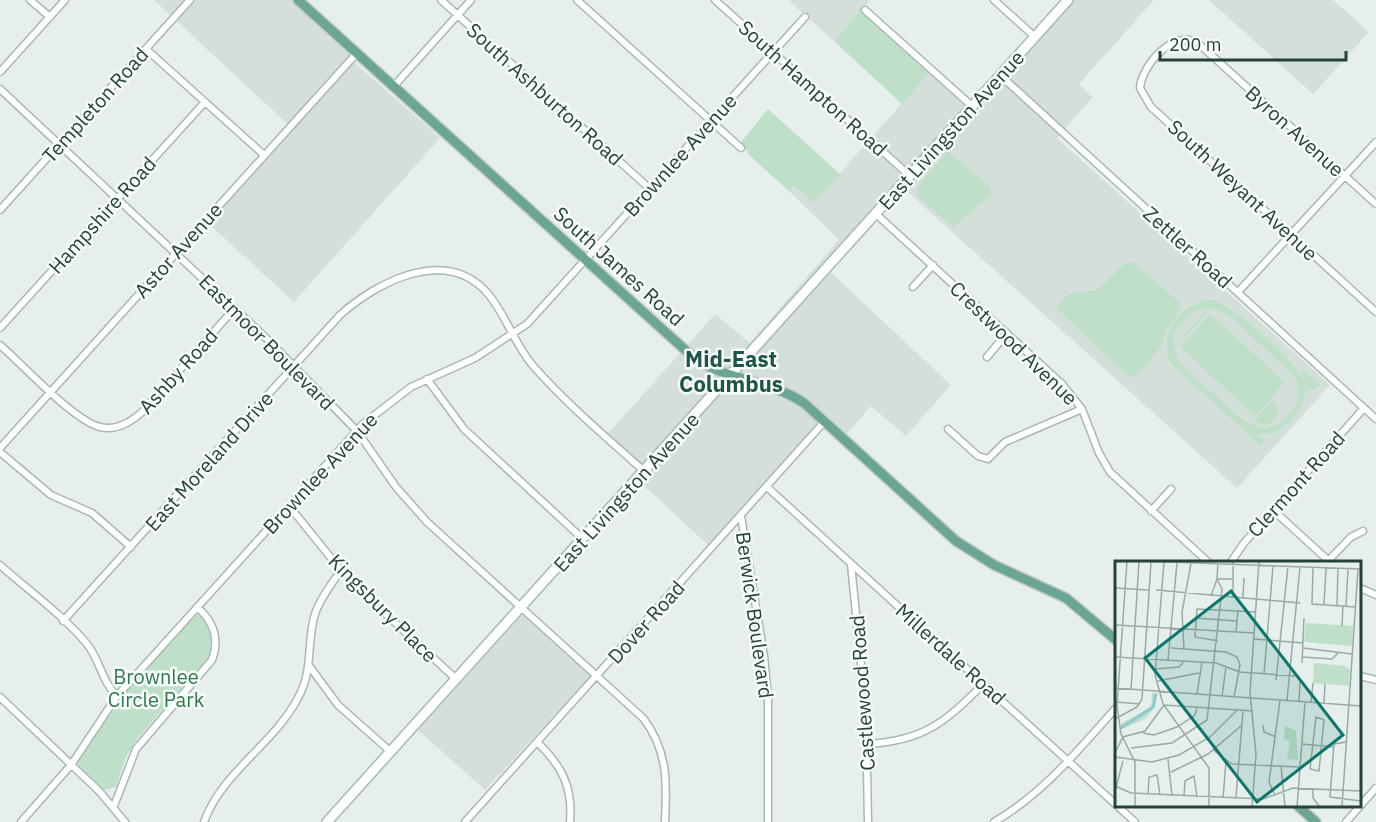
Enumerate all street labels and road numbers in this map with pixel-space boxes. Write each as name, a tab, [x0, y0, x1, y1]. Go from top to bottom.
street label: South Hampton Road	[733, 14, 893, 162]
street label: South Ashburton Road	[461, 16, 629, 172]
street label: Templeton Road	[36, 41, 154, 169]
street label: East Livingston Avenue	[872, 44, 1030, 216]
street label: Byron Avenue	[1240, 79, 1350, 183]
street label: Brownlee Avenue	[617, 88, 743, 222]
street label: South Weyant Avenue	[1162, 113, 1324, 267]
street label: Hampshire Road	[42, 151, 162, 279]
street label: Astor Avenue	[128, 197, 228, 303]
street label: South James Road	[548, 200, 690, 332]
street label: Zettler Road	[1138, 200, 1238, 294]
street label: Eastmoor Boulevard	[193, 268, 341, 416]
street label: Crestwood Avenue	[944, 275, 1084, 411]
street label: Ashby Road	[132, 323, 224, 419]
street label: East Moreland Drive	[139, 385, 279, 537]
street label: Brownlee Avenue	[257, 406, 383, 540]
street label: East Livingston Avenue	[547, 406, 705, 578]
street label: Clermont Road	[1241, 425, 1351, 543]
street label: Berwick Boulevard	[730, 530, 780, 700]
street label: Kingsbury Place	[323, 548, 443, 668]
street label: Dover Road	[601, 575, 691, 669]
street label: Millerdale Road	[890, 597, 1012, 711]
street label: Castlewood Road	[843, 614, 881, 772]

